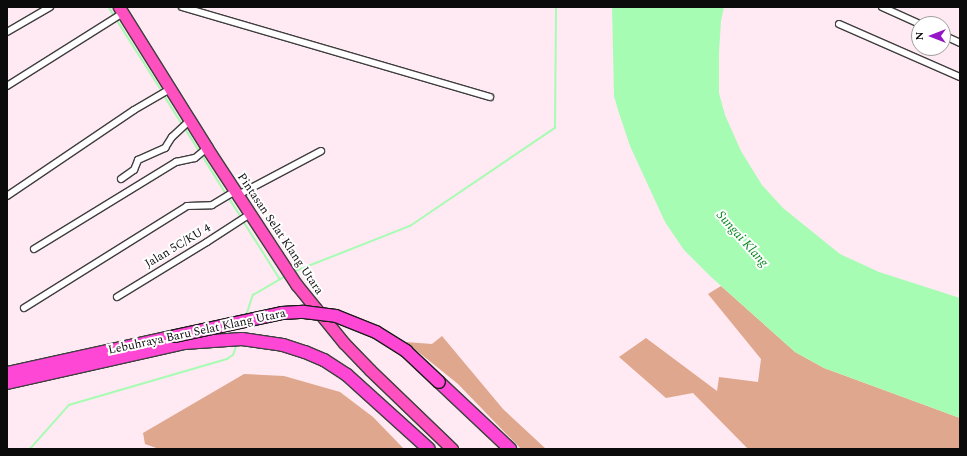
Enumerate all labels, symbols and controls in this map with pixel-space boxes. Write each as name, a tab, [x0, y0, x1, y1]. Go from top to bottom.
north arrow	[911, 16, 951, 56]
text: N	[911, 32, 928, 41]
street label: Pintasan Selat Klang Utara	[234, 171, 326, 297]
water label: Sungai Klang	[713, 208, 771, 270]
street label: Jalan 5C/KU 4	[142, 221, 214, 271]
street label: Lebuhraya Baru Selat Klang Utara	[107, 306, 287, 358]

